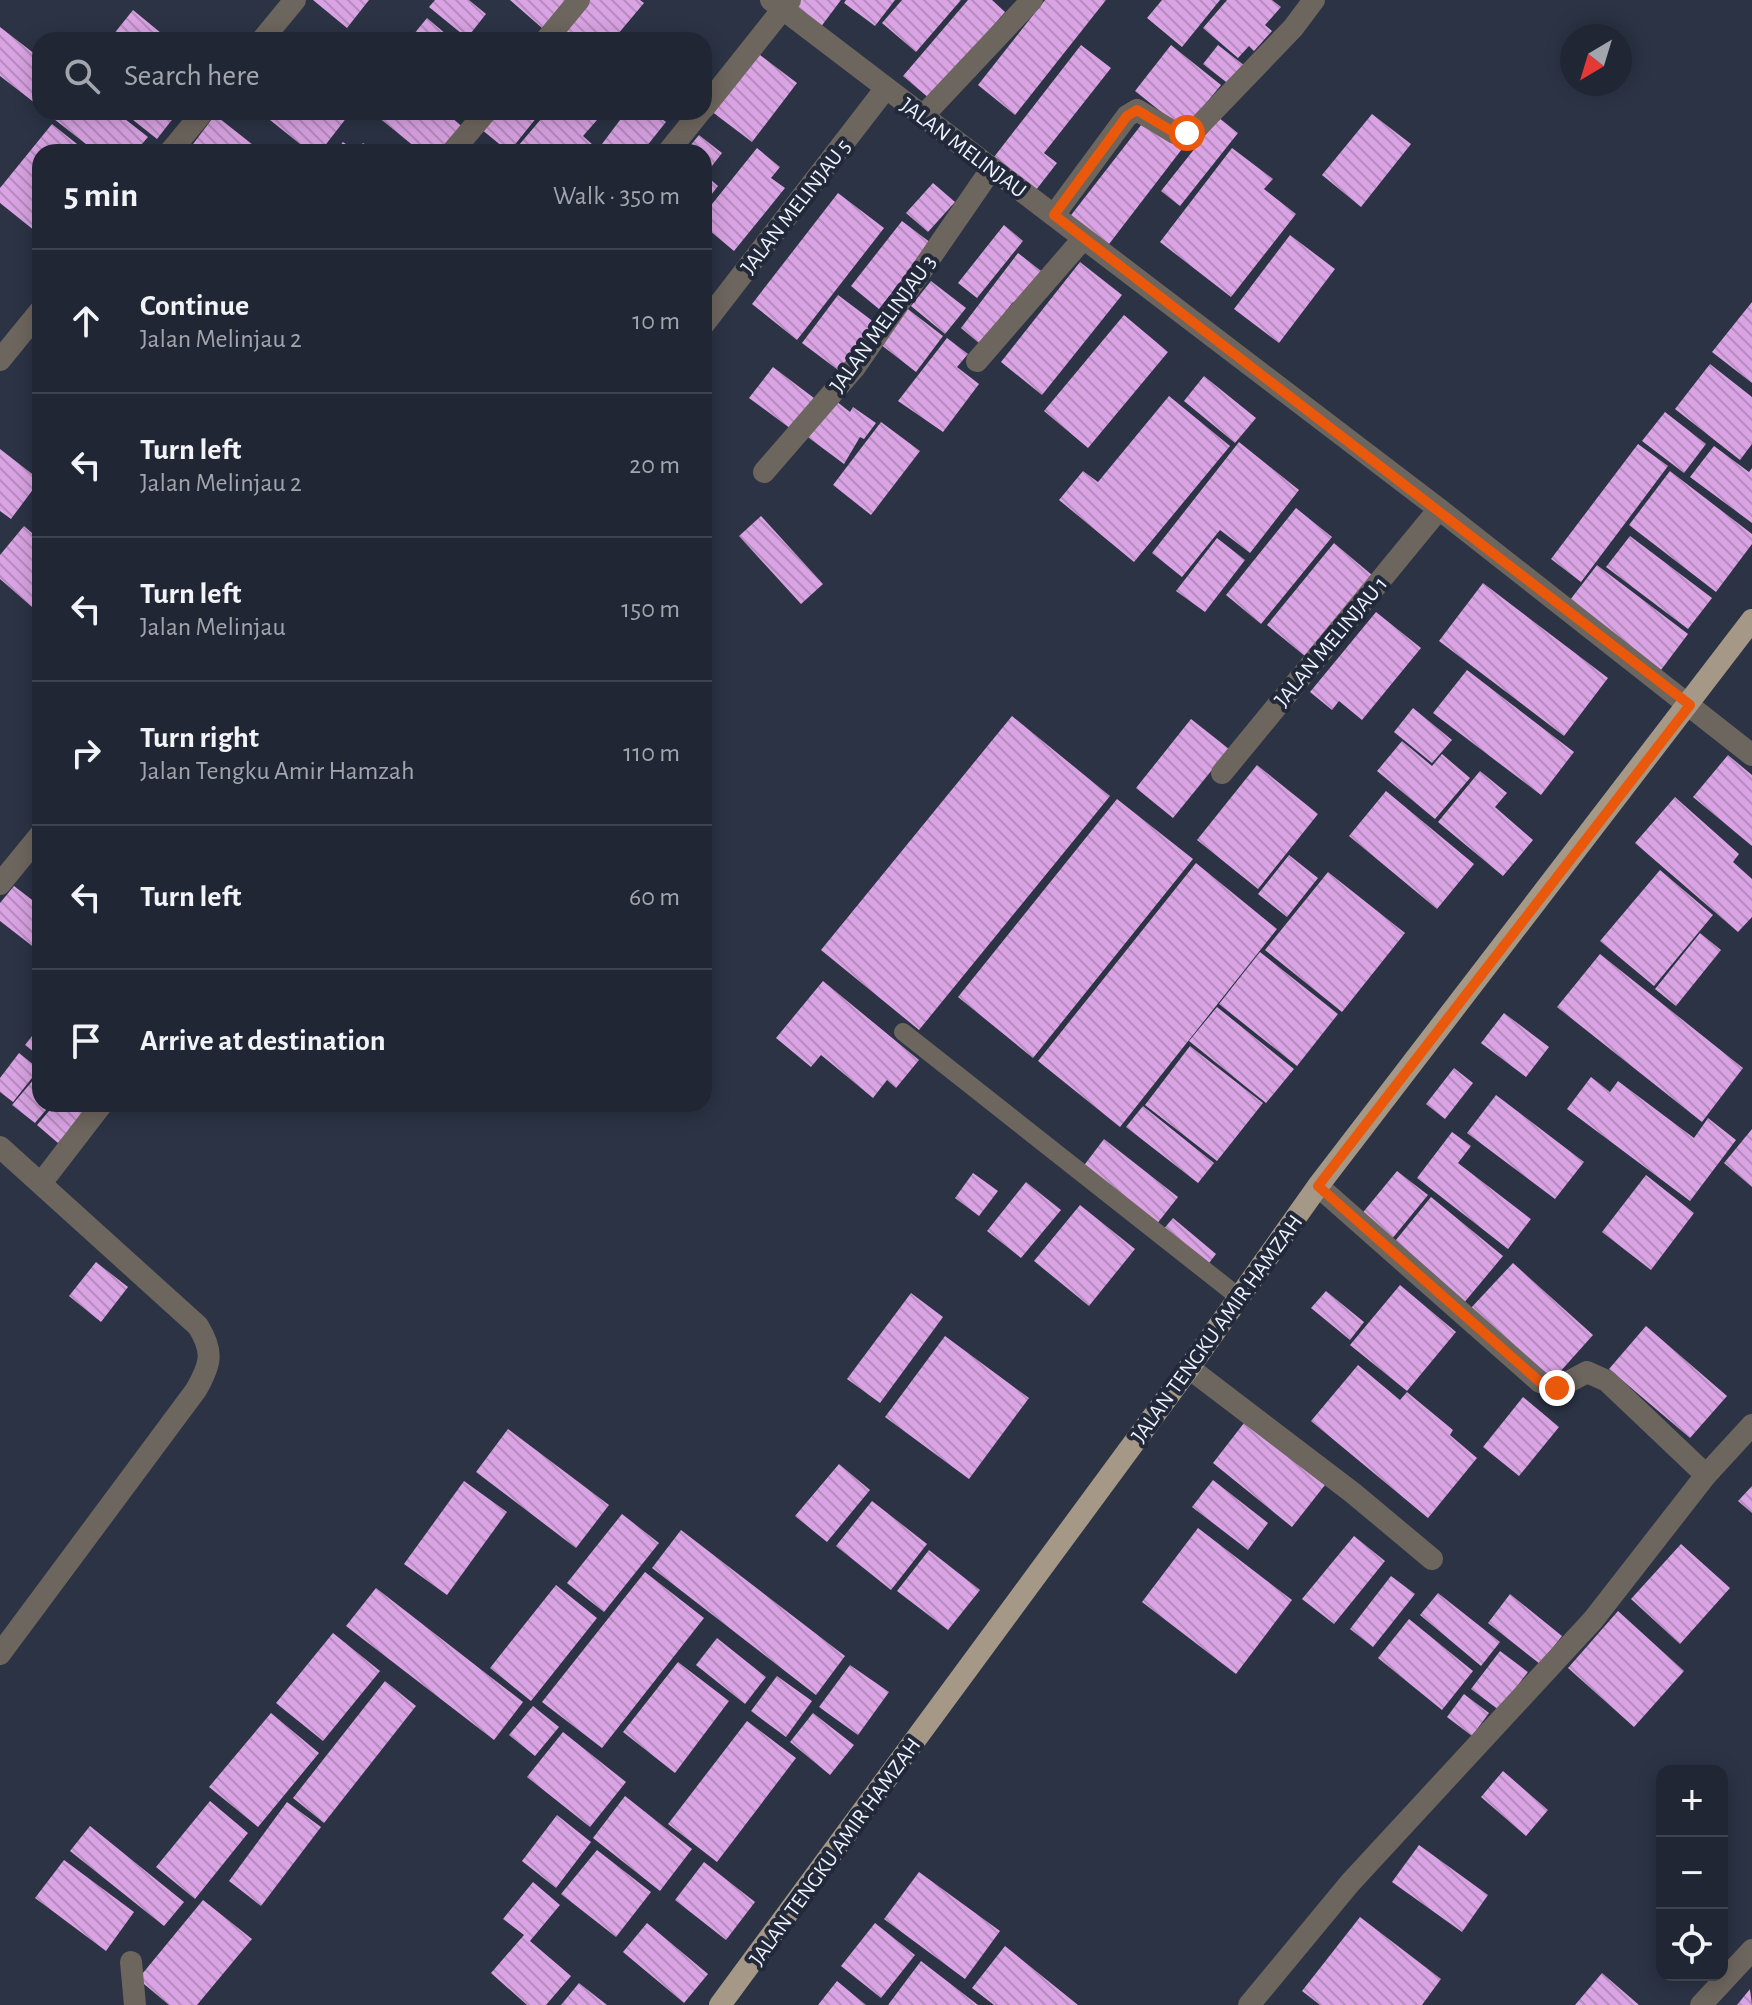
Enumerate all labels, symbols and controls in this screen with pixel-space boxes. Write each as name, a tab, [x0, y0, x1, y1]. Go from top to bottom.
north arrow	[1560, 24, 1632, 96]
search box	[32, 32, 712, 120]
icon: search	[60, 54, 104, 98]
text: Search here	[124, 61, 260, 91]
street label: JALAN MELINJAU	[896, 94, 1030, 202]
route start	[1169, 115, 1205, 151]
street label: JALAN MELINJAU 5	[737, 135, 855, 278]
text: 5 min	[64, 179, 138, 213]
text: Walk · 350 m	[553, 183, 680, 209]
street label: JALAN MELINJAU 3	[826, 251, 940, 396]
text: Continue	[140, 291, 249, 321]
icon: ahead	[64, 299, 108, 343]
text: 10 m	[632, 308, 680, 334]
text: Jalan Melinjau 2	[140, 326, 302, 352]
text: Turn left	[140, 435, 241, 465]
icon: left	[64, 443, 108, 487]
text: 20 m	[629, 452, 680, 478]
text: Jalan Melinjau 2	[140, 470, 302, 496]
street label: JALAN MELINJAU 1	[1270, 572, 1391, 711]
text: Turn left	[140, 579, 241, 609]
icon: left	[64, 587, 108, 631]
text: 150 m	[621, 596, 680, 622]
text: Jalan Melinjau	[140, 614, 286, 640]
text: Turn right	[140, 723, 259, 753]
icon: right	[64, 731, 108, 775]
text: 110 m	[623, 740, 680, 766]
text: Jalan Tengku Amir Hamzah	[140, 758, 415, 784]
icon: left	[64, 875, 108, 919]
text: Turn left	[140, 882, 241, 912]
text: 60 m	[629, 884, 680, 910]
icon: arrive	[64, 1019, 108, 1063]
text: Arrive at destination	[140, 1026, 386, 1056]
street label: JALAN TENGKU AMIR HAMZAH	[1127, 1211, 1307, 1446]
route end	[1539, 1370, 1575, 1406]
street label: JALAN TENGKU AMIR HAMZAH	[745, 1734, 925, 1969]
map controls	[1656, 1765, 1728, 1981]
button: +	[1656, 1765, 1728, 1837]
button: −	[1656, 1837, 1728, 1909]
button: locate	[1656, 1909, 1728, 1981]

